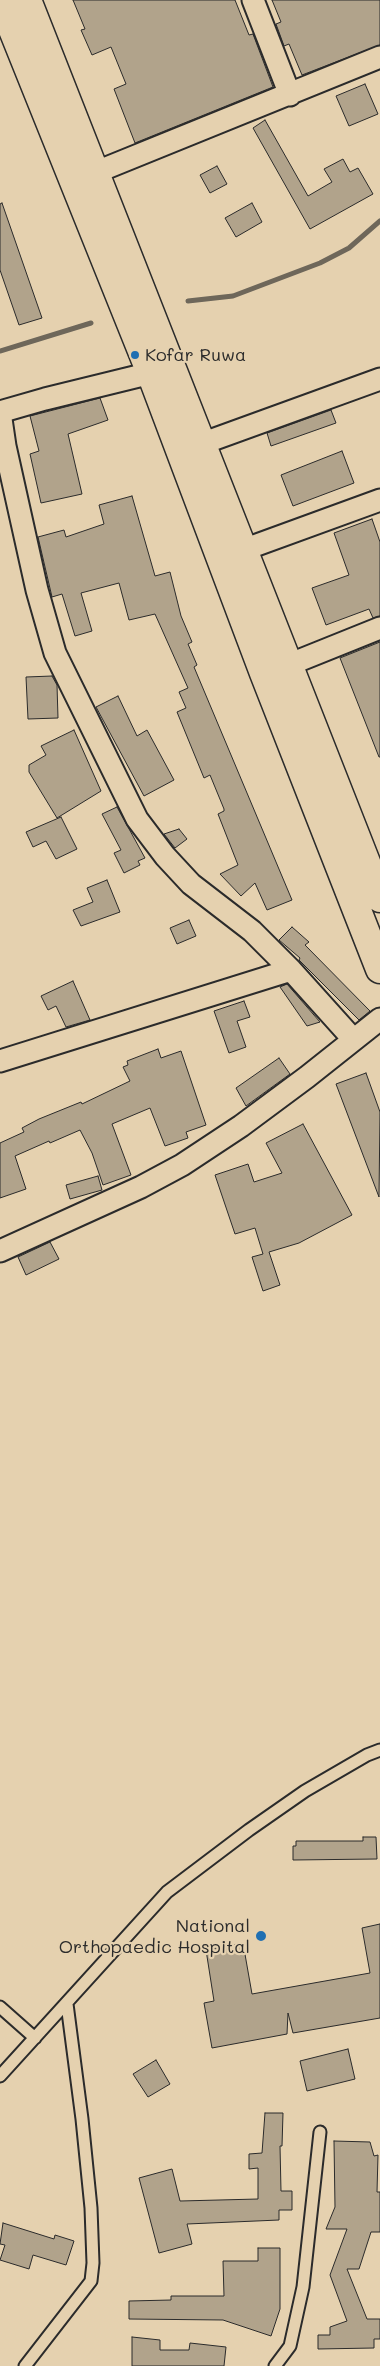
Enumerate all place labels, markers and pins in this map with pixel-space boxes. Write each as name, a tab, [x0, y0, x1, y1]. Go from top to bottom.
place label: Kofar Ruwa	[145, 344, 246, 366]
marker: Kofar Ruwa	[129, 349, 141, 361]
place label: National Orthopaedic Hospital	[59, 1915, 250, 1958]
marker: National Orthopaedic Hospital	[254, 1929, 268, 1943]

